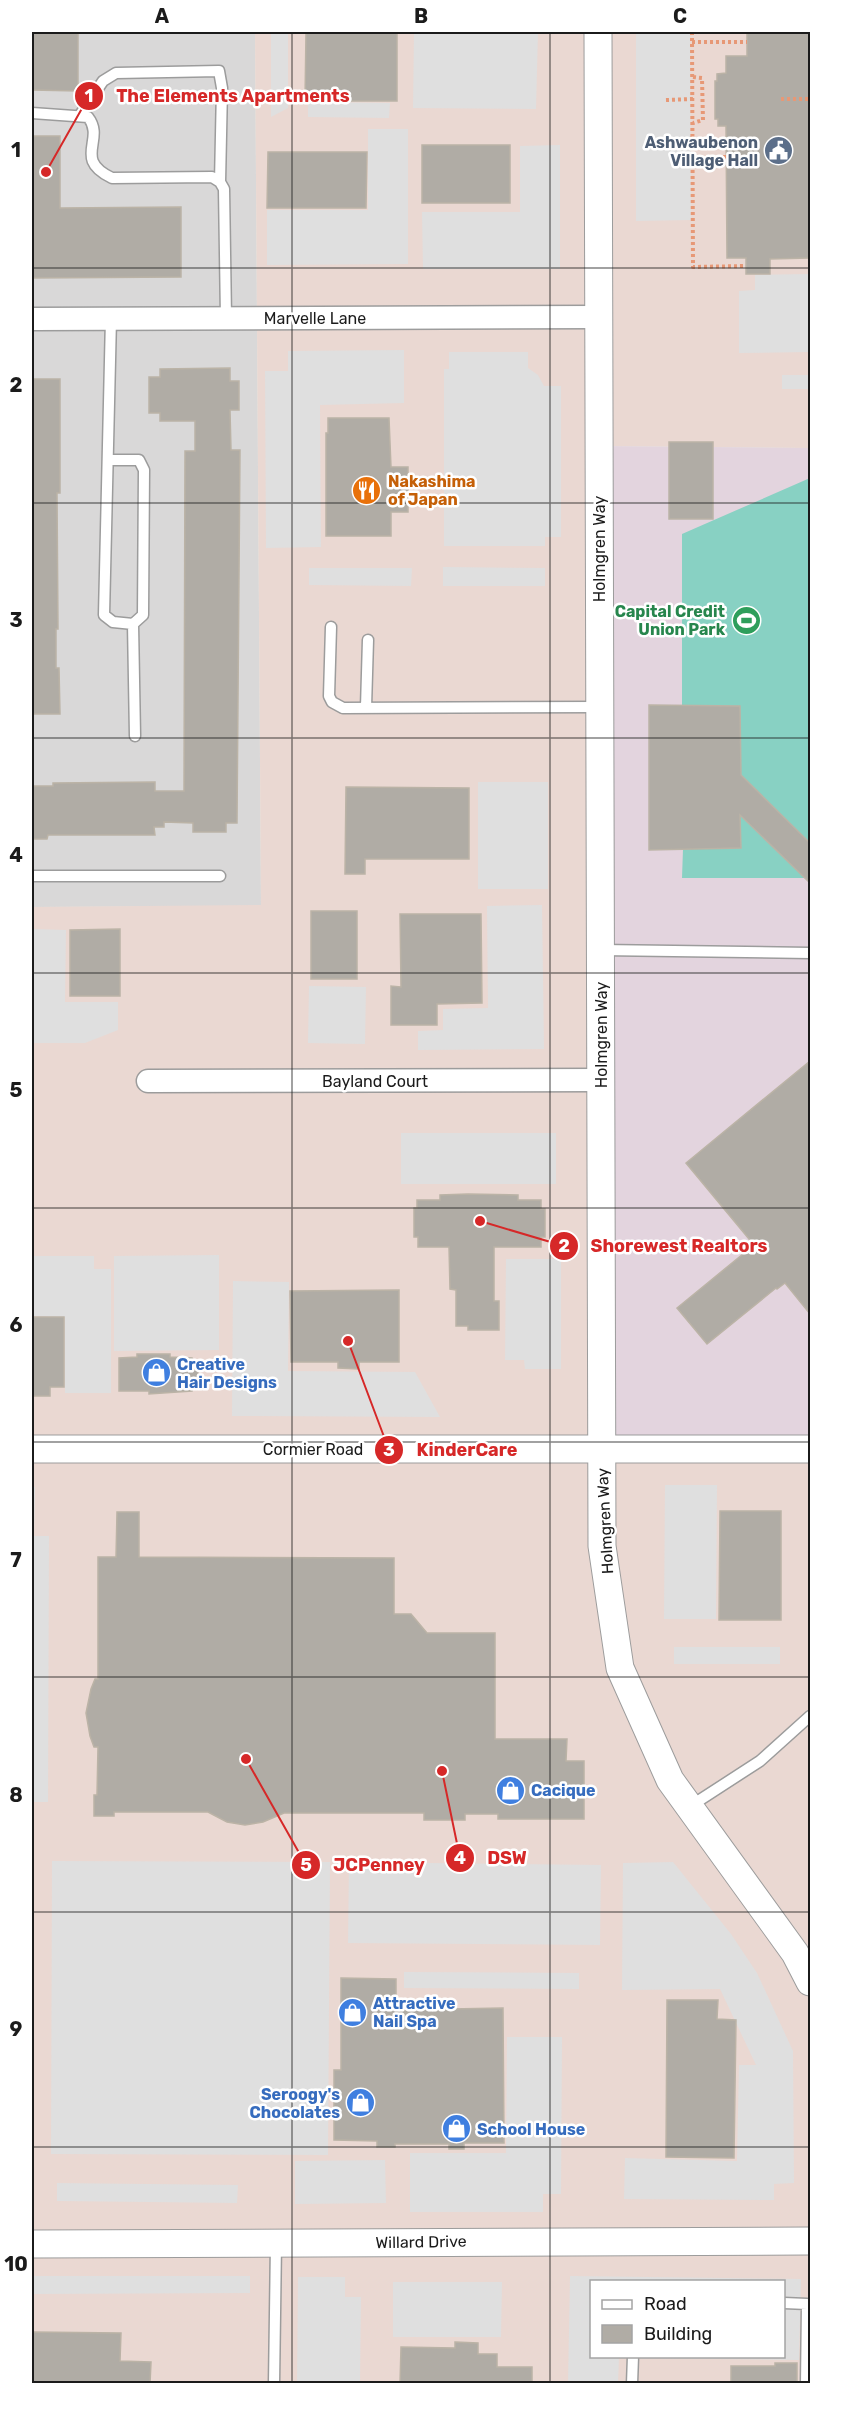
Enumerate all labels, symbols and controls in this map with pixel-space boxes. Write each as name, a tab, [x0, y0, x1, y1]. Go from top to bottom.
text: A	[155, 4, 170, 28]
text: B	[414, 4, 428, 28]
text: C	[673, 4, 687, 28]
callout: The Elements Apartments	[74, 78, 362, 114]
text: 1	[85, 85, 93, 107]
text: The Elements Apartments	[116, 85, 350, 107]
place label: Ashwaubenon Village Hall	[645, 133, 758, 170]
public building icon: Ashwaubenon Village Hall	[763, 135, 795, 167]
text: 1	[11, 138, 21, 162]
street label: Marvelle Lane	[264, 309, 366, 328]
text: 2	[10, 373, 23, 397]
place label: Nakashima of Japan	[388, 472, 476, 509]
restaurant icon: Nakashima of Japan	[351, 474, 383, 506]
street label: Holmgren Way	[590, 496, 609, 602]
place label: Capital Credit Union Park	[615, 602, 726, 639]
sports icon: Capital Credit Union Park	[730, 604, 762, 636]
text: 3	[9, 608, 23, 632]
text: 4	[9, 843, 23, 867]
street label: Holmgren Way	[592, 982, 611, 1088]
street label: Bayland Court	[322, 1072, 428, 1091]
text: 5	[10, 1078, 23, 1102]
callout: Shorewest Realtors	[549, 1228, 780, 1264]
text: 2	[558, 1235, 570, 1257]
text: Shorewest Realtors	[590, 1235, 768, 1257]
text: 6	[9, 1313, 23, 1337]
place label: Creative Hair Designs	[177, 1355, 277, 1392]
shop icon: Creative Hair Designs	[140, 1357, 172, 1389]
callout: KinderCare	[374, 1432, 529, 1468]
text: 3	[383, 1439, 395, 1461]
text: KinderCare	[417, 1439, 518, 1461]
street label: Cormier Road	[263, 1440, 363, 1459]
street label: Holmgren Way	[593, 1467, 617, 1575]
text: 7	[10, 1548, 22, 1572]
shop icon: Cacique	[494, 1774, 526, 1806]
place label: Cacique	[531, 1781, 596, 1800]
text: 8	[9, 1783, 23, 1807]
callout: DSW	[445, 1840, 539, 1876]
callout: JCPenney	[291, 1847, 436, 1883]
text: 4	[454, 1847, 466, 1869]
text: DSW	[487, 1847, 527, 1869]
text: 5	[300, 1854, 312, 1876]
text: JCPenney	[333, 1854, 425, 1876]
place label: Attractive Nail Spa	[373, 1994, 456, 2031]
shop icon: Attractive Nail Spa	[336, 1996, 368, 2028]
text: 9	[10, 2017, 23, 2041]
place label: Seroogy's Chocolates	[250, 2085, 340, 2122]
shop icon: Seroogy's Chocolates	[345, 2087, 377, 2119]
shop icon: School House	[440, 2113, 472, 2145]
place label: School House	[477, 2120, 585, 2139]
street label: Willard Drive	[375, 2232, 467, 2252]
text: 10	[4, 2252, 28, 2276]
legend	[590, 2280, 785, 2358]
text: Road	[644, 2293, 687, 2315]
text: Building	[644, 2323, 712, 2345]

